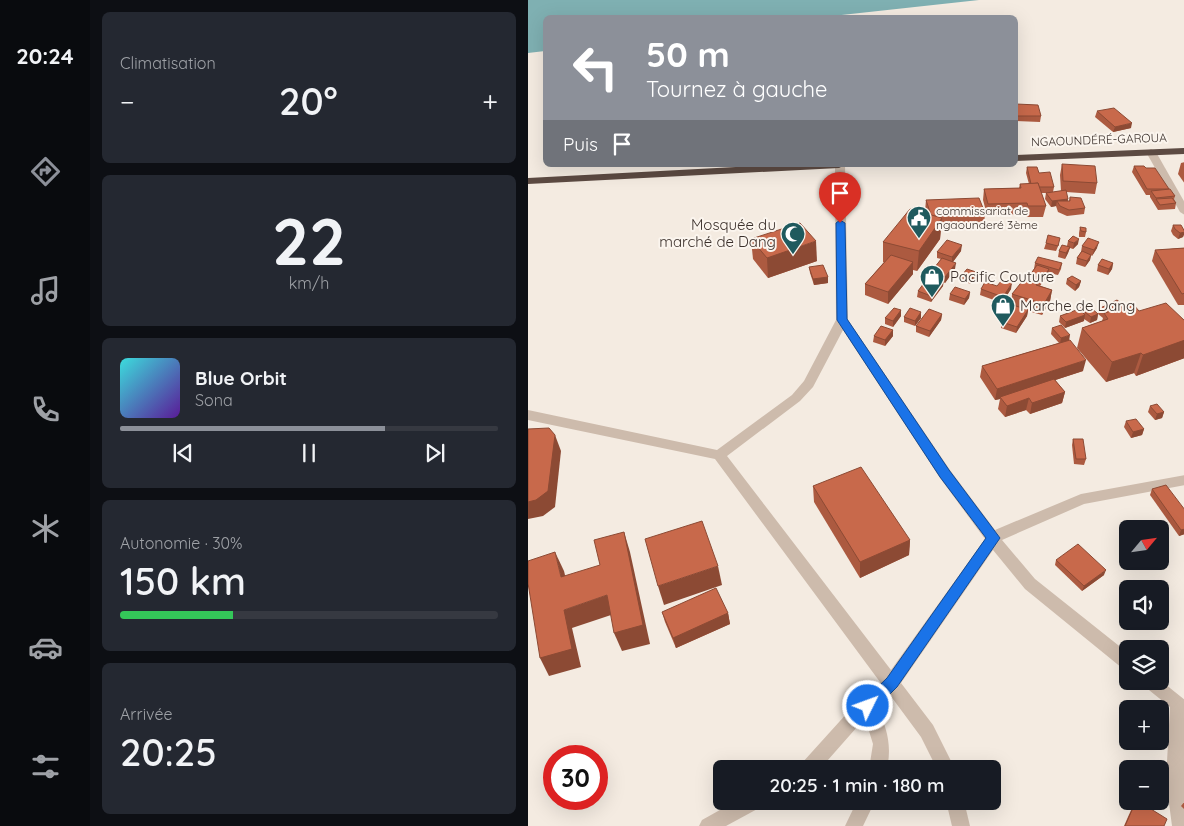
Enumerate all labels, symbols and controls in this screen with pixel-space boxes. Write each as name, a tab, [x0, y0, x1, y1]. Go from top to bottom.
text: 50 m	[646, 32, 730, 76]
icon: left	[563, 35, 628, 100]
text: 20:24	[16, 42, 74, 70]
text: Climatisation	[120, 53, 216, 73]
text: Tournez à gauche	[646, 75, 828, 103]
text: 20°	[279, 77, 338, 125]
text: −	[120, 84, 135, 119]
text: +	[482, 84, 498, 119]
icon: arrive	[608, 130, 636, 158]
street label: NGAOUNDÉRÉ-GAROUA	[1031, 130, 1167, 149]
text: Puis	[563, 132, 598, 156]
icon: directions	[28, 154, 63, 189]
pin	[819, 172, 861, 223]
icon: arrive	[826, 179, 854, 207]
text: 22	[272, 200, 346, 281]
place label: commissariat de ngaounderé 3ème	[936, 203, 1038, 232]
public building icon: commissariat de ngaounderé 3ème	[906, 205, 932, 239]
place label: Mosquée du marché de Dang	[659, 215, 776, 251]
mosque icon: Mosquée du marché de Dang	[780, 221, 806, 255]
shop icon: Pacific Couture	[919, 264, 945, 298]
place label: Pacific Couture	[950, 267, 1054, 286]
icon: music	[28, 273, 63, 308]
text: km/h	[289, 273, 329, 293]
shop icon: Marche de Dang	[990, 293, 1016, 327]
place label: Marche de Dang	[1020, 296, 1135, 315]
text: Blue Orbit	[195, 366, 287, 390]
text: Sona	[195, 390, 233, 410]
icon: phone	[28, 392, 63, 427]
icon: previous	[169, 439, 197, 467]
icon: pause	[295, 439, 323, 467]
icon: next	[421, 439, 449, 467]
icon: climate	[28, 511, 63, 546]
north arrow	[1119, 520, 1169, 570]
map controls	[1119, 520, 1169, 810]
text: Autonomie · 30%	[120, 533, 242, 553]
text: 150 km	[120, 557, 246, 605]
button: sound	[1119, 580, 1169, 630]
icon: car	[28, 630, 63, 665]
button: layers	[1119, 640, 1169, 690]
position arrow	[841, 679, 893, 731]
button: +	[1119, 700, 1169, 750]
text: Arrivée	[120, 704, 173, 724]
text: 20:25	[120, 728, 217, 776]
speed limit sign: 30	[543, 745, 608, 810]
icon: filters	[28, 749, 63, 784]
button: −	[1119, 760, 1169, 810]
text: 20:25 · 1 min · 180 m	[769, 773, 945, 797]

